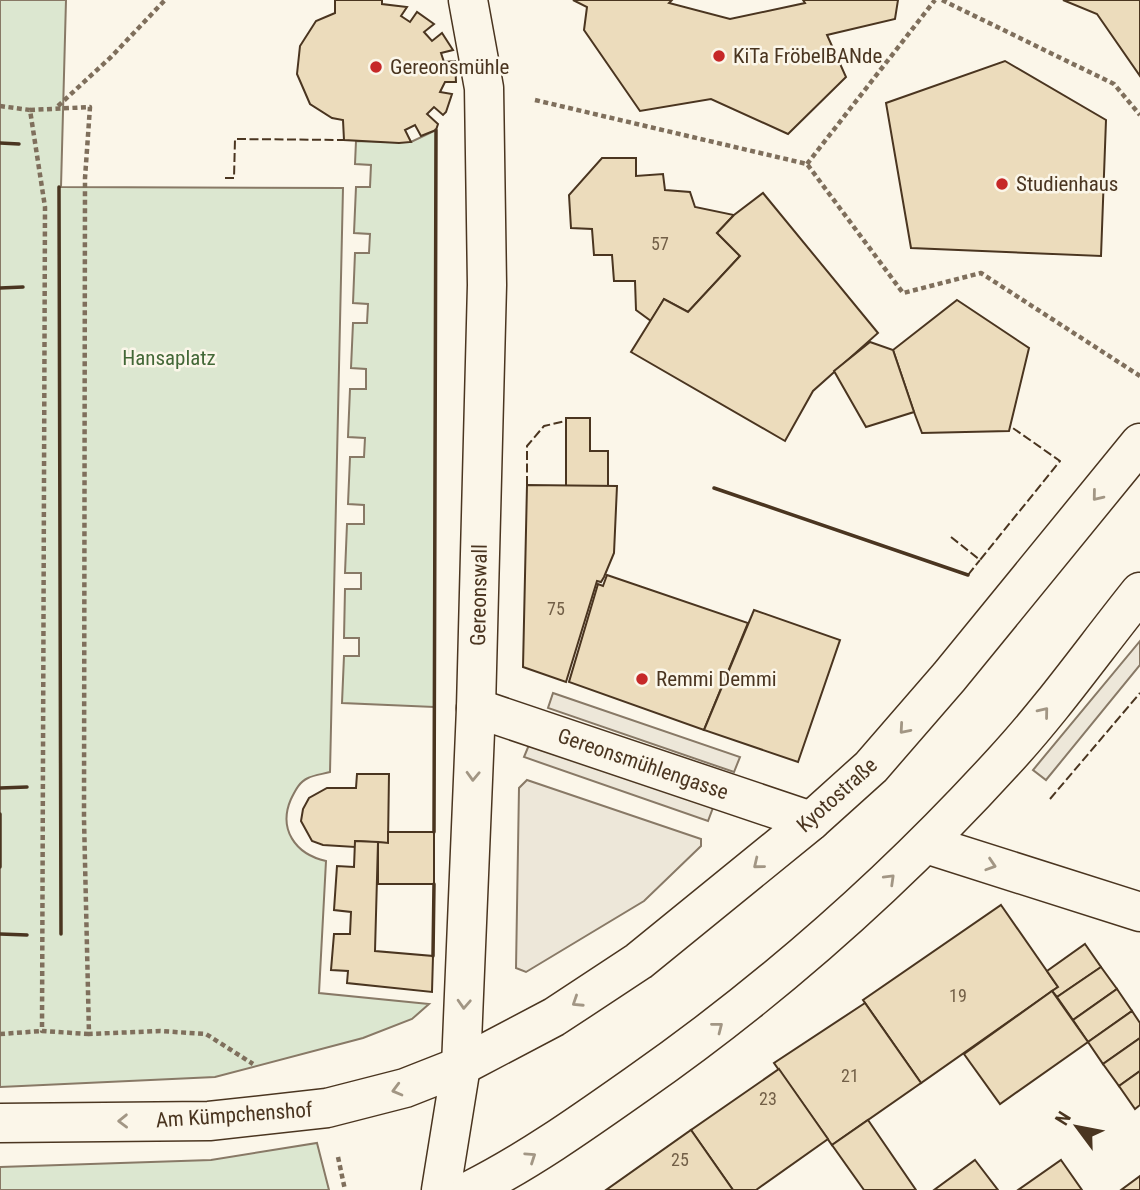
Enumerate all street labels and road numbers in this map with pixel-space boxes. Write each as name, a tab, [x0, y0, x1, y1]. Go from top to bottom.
street label: Gereonswall	[466, 544, 492, 646]
street label: Gereonsmühlengasse	[554, 724, 732, 805]
street label: Kyotostraße	[792, 753, 882, 837]
street label: Am Kümpchenshof	[155, 1098, 314, 1132]

